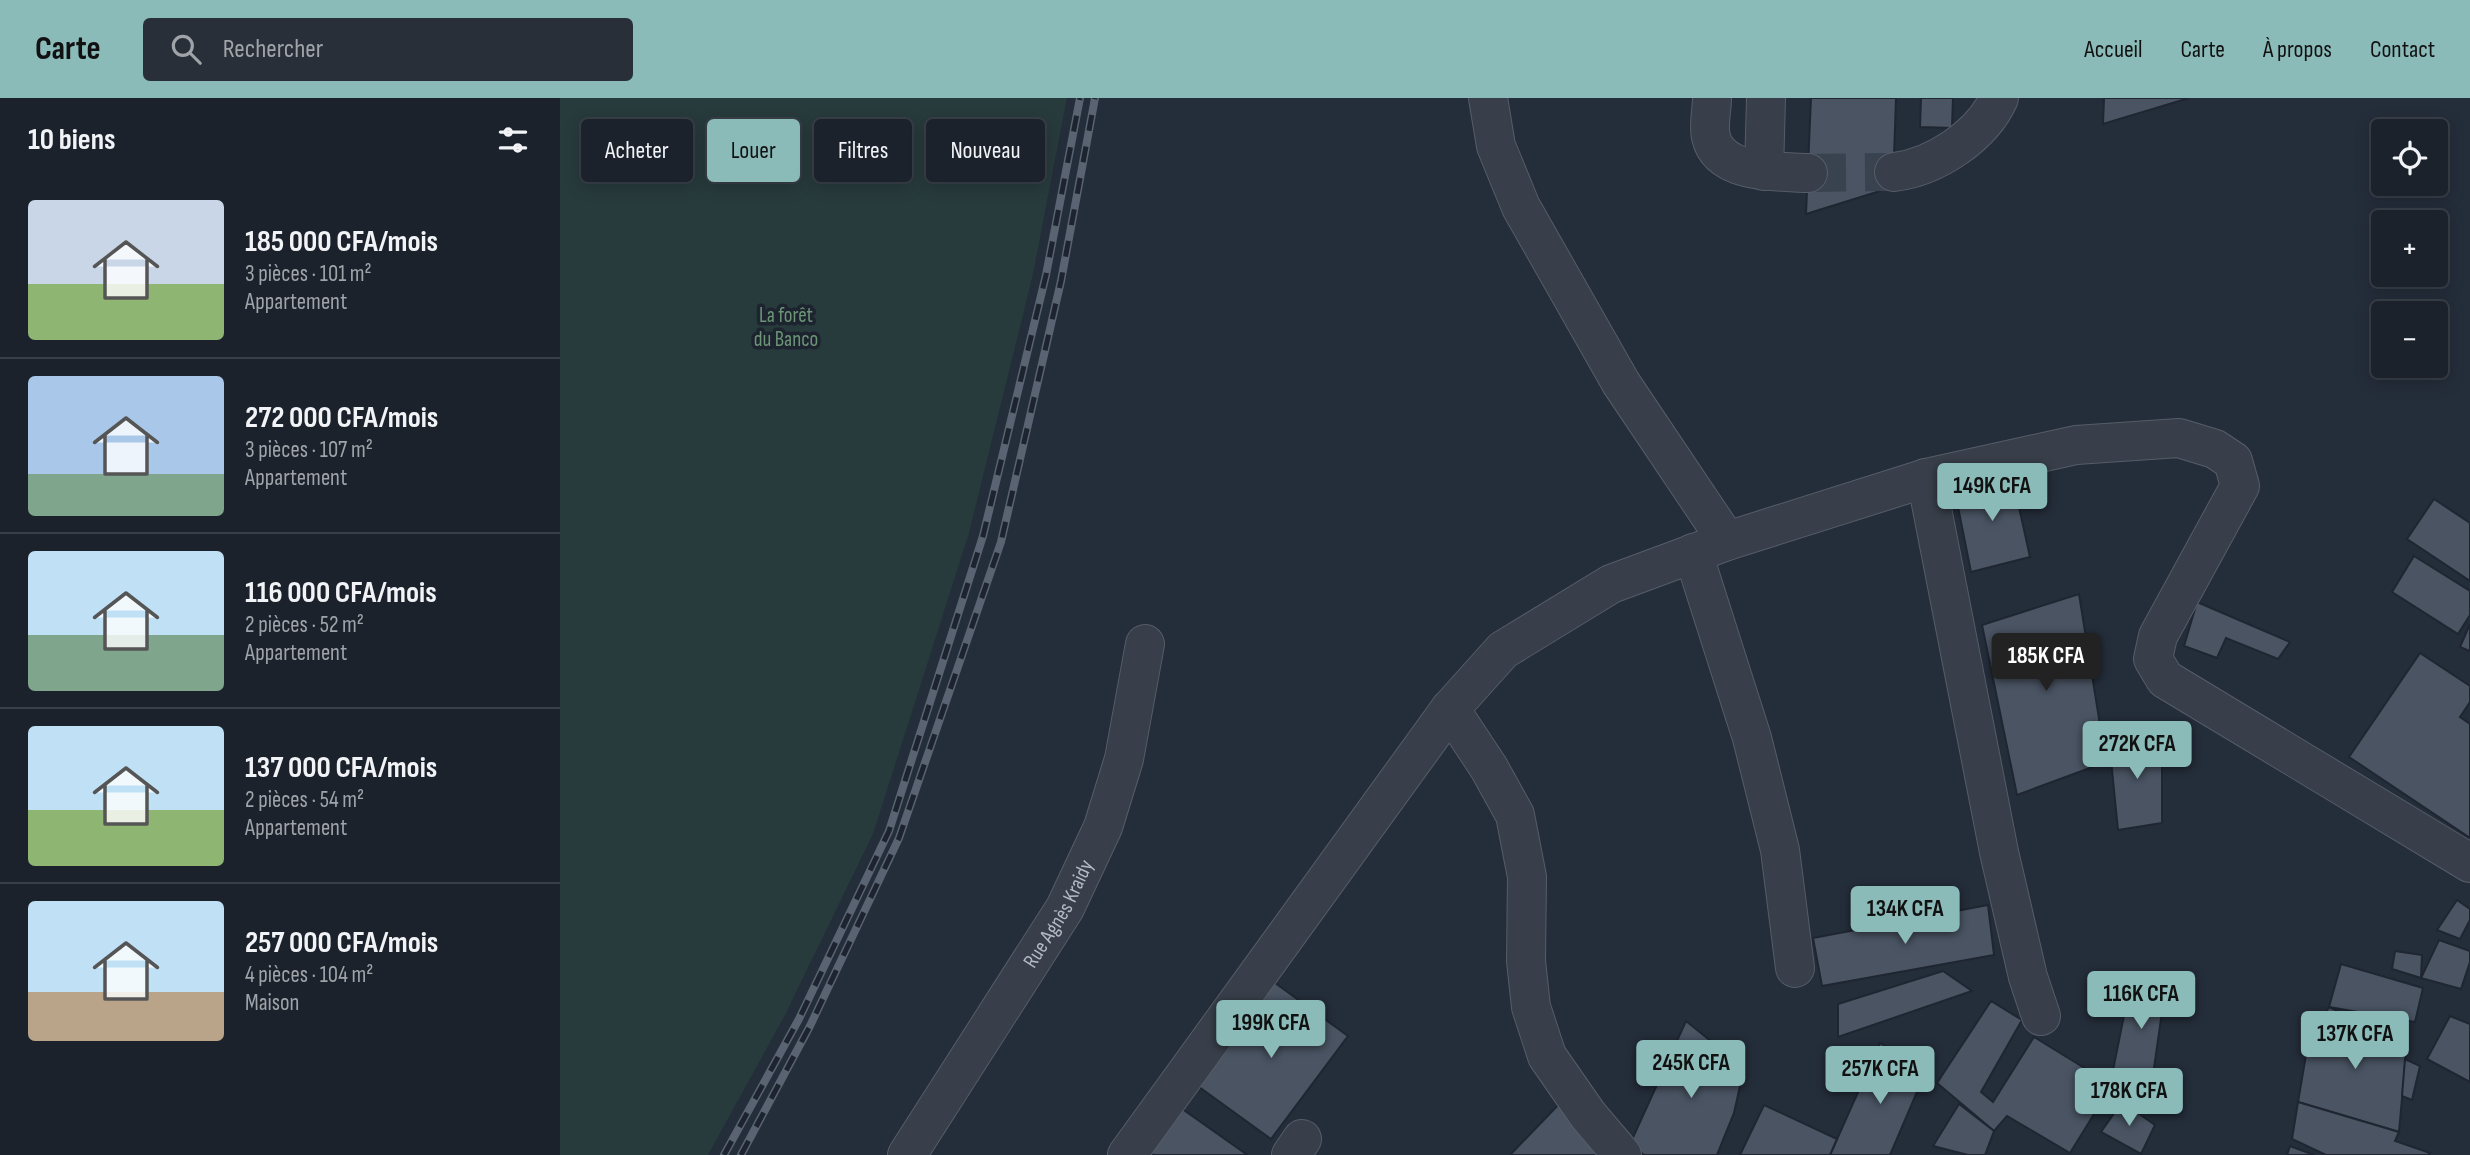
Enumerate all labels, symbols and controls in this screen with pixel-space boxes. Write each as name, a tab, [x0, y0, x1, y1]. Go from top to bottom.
search box	[143, 18, 633, 81]
text: Carte	[35, 29, 101, 69]
icon: search	[167, 30, 205, 68]
text: Rechercher	[223, 34, 323, 65]
text: Accueil	[2084, 35, 2143, 64]
text: Carte	[2181, 35, 2225, 64]
text: À propos	[2263, 35, 2332, 64]
text: Contact	[2370, 35, 2435, 64]
chip: Acheter	[581, 119, 693, 182]
chip: Louer	[707, 119, 800, 182]
chip: Filtres	[814, 119, 912, 182]
chip: Nouveau	[926, 119, 1045, 182]
map controls	[2371, 119, 2448, 378]
button: locate	[2371, 119, 2448, 196]
icon: filters	[494, 121, 532, 159]
text: 10 biens	[28, 122, 116, 158]
button: +	[2371, 210, 2448, 287]
text: 185 000 CFA/mois	[245, 224, 438, 260]
icon: home	[84, 228, 168, 312]
text: 3 pièces · 101 m²	[245, 260, 372, 288]
text: Appartement	[245, 288, 347, 316]
button: −	[2371, 301, 2448, 378]
park label: La forêt du Banco	[754, 303, 818, 352]
text: 272 000 CFA/mois	[245, 400, 438, 436]
icon: home	[84, 404, 168, 488]
text: 3 pièces · 107 m²	[245, 436, 373, 464]
text: Appartement	[245, 464, 347, 492]
pin: 149K CFA	[1920, 464, 2064, 523]
text: 149K CFA	[1953, 472, 2031, 500]
text: 116 000 CFA/mois	[245, 575, 437, 611]
icon: home	[84, 579, 168, 663]
text: 2 pièces · 52 m²	[245, 611, 364, 639]
pin: 185K CFA	[1974, 634, 2118, 693]
text: Appartement	[245, 639, 347, 667]
text: 185K CFA	[2008, 642, 2084, 670]
pin: 272K CFA	[2065, 722, 2209, 781]
text: 272K CFA	[2099, 730, 2175, 758]
text: 137 000 CFA/mois	[245, 750, 437, 786]
icon: home	[84, 754, 168, 838]
text: 2 pièces · 54 m²	[245, 786, 364, 814]
text: Appartement	[245, 814, 347, 842]
street label: Rue Agnès Kraidy	[1018, 856, 1098, 972]
pin: 134K CFA	[1833, 886, 1977, 946]
text: 134K CFA	[1867, 895, 1943, 923]
text: 257 000 CFA/mois	[245, 925, 438, 961]
icon: home	[84, 929, 168, 1013]
text: 4 pièces · 104 m²	[245, 961, 373, 989]
pin: 116K CFA	[2069, 972, 2213, 1031]
text: 116K CFA	[2103, 980, 2179, 1008]
text: Maison	[245, 989, 299, 1017]
pin: 199K CFA	[1199, 1000, 1343, 1060]
text: 199K CFA	[1232, 1009, 1310, 1037]
pin: 137K CFA	[2283, 1012, 2427, 1071]
text: 137K CFA	[2317, 1020, 2393, 1048]
pin: 245K CFA	[1619, 1040, 1763, 1100]
pin: 257K CFA	[1808, 1046, 1952, 1106]
text: 245K CFA	[1652, 1049, 1730, 1077]
text: 257K CFA	[1842, 1055, 1918, 1083]
pin: 178K CFA	[2057, 1068, 2201, 1128]
text: 178K CFA	[2091, 1077, 2167, 1105]

